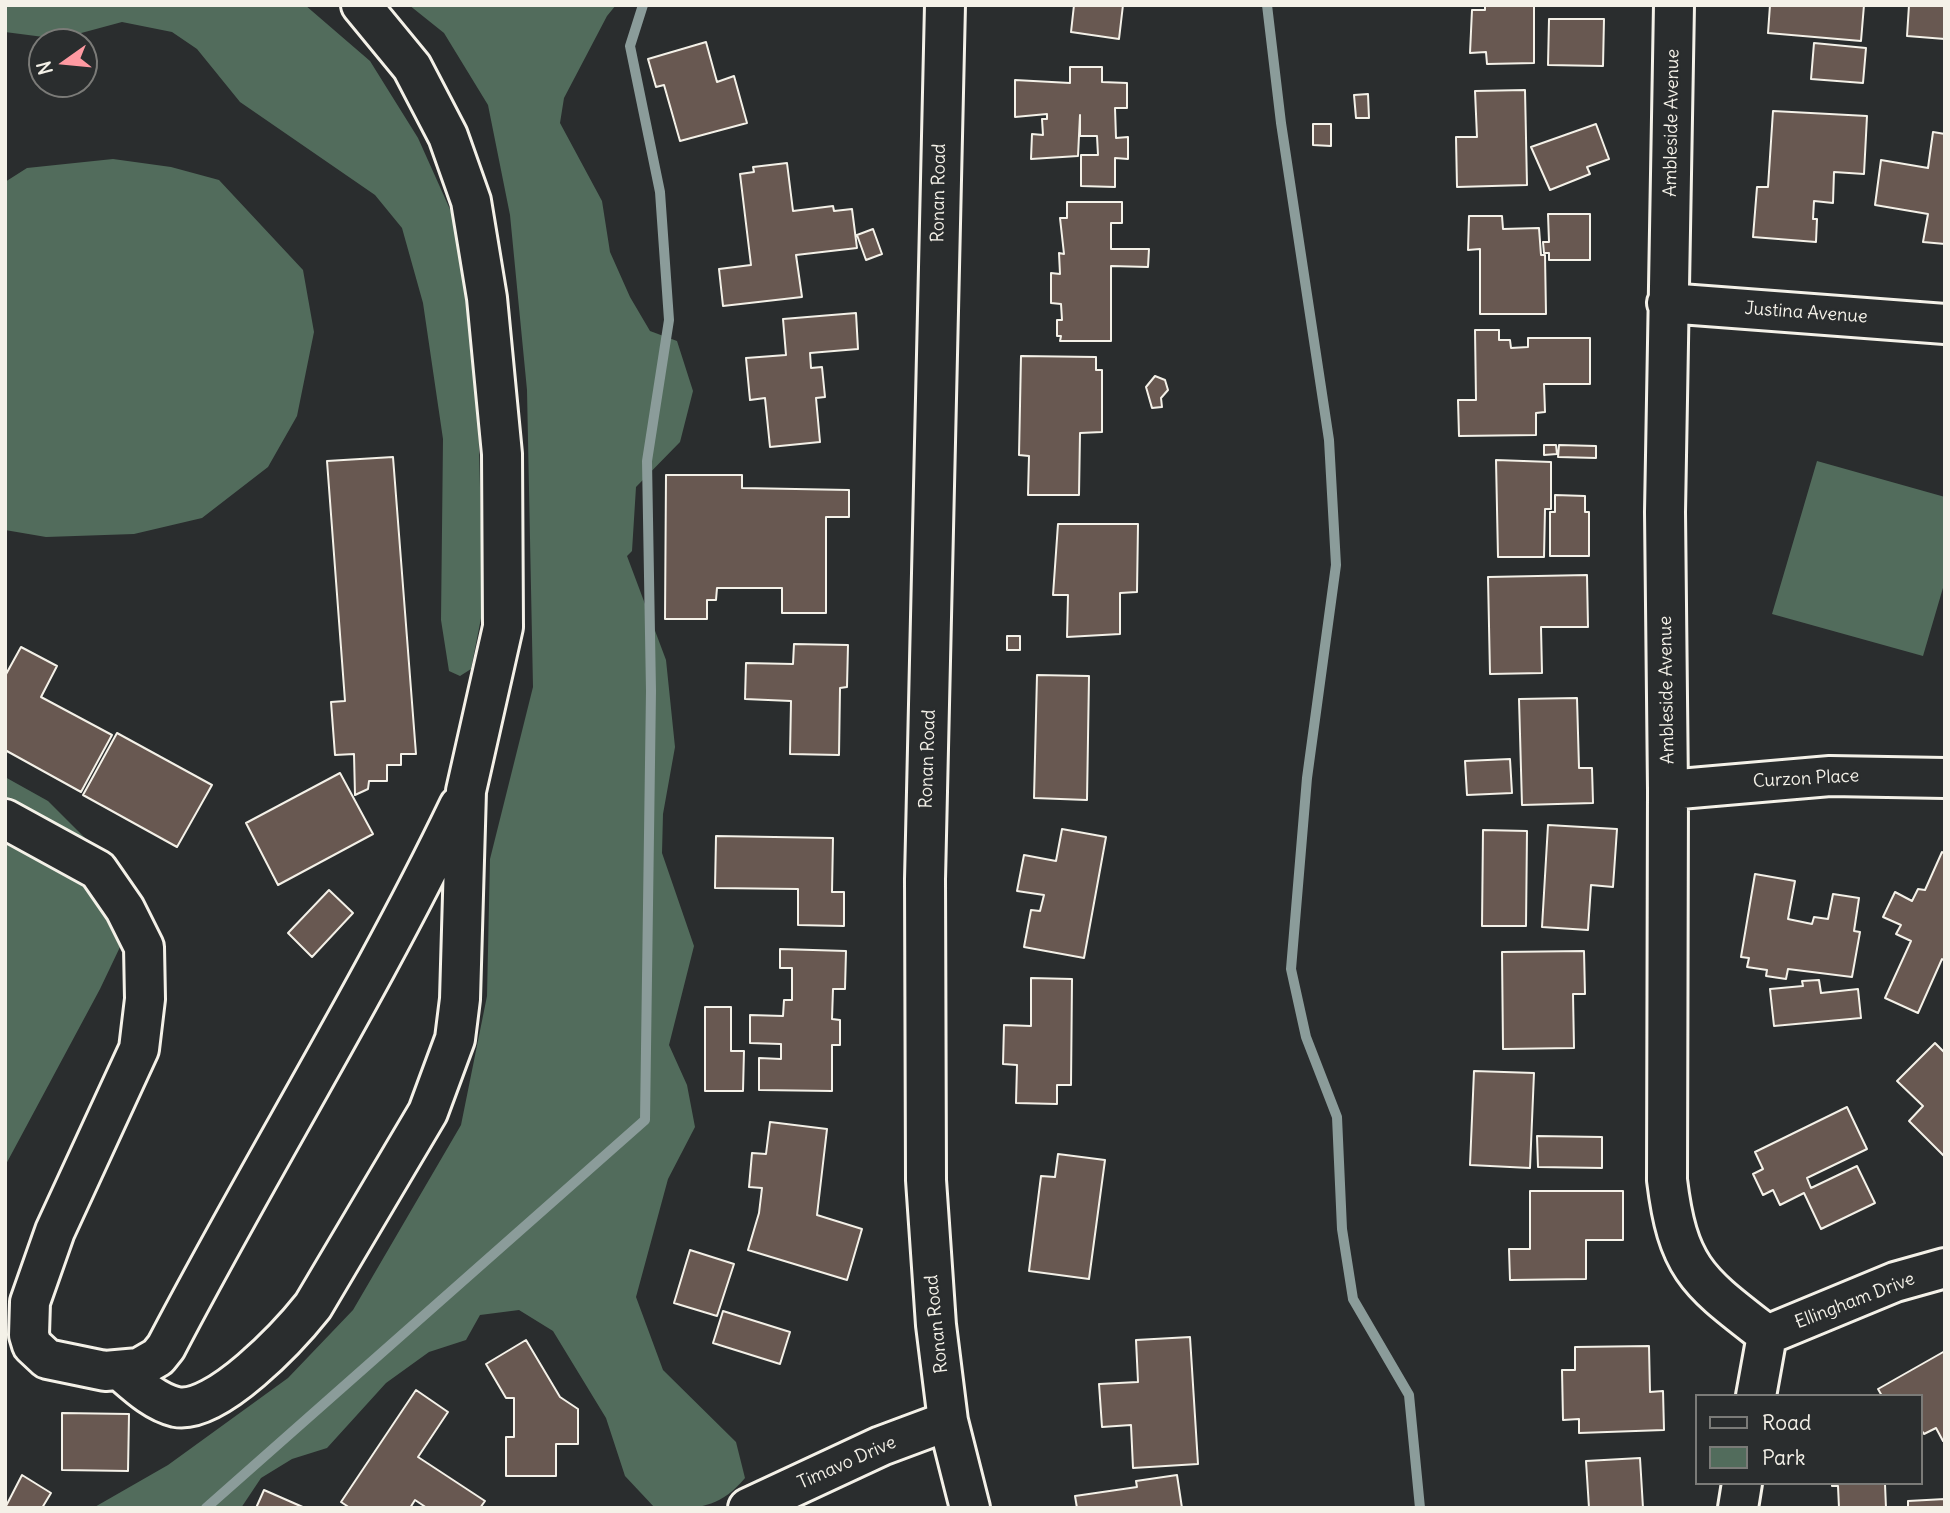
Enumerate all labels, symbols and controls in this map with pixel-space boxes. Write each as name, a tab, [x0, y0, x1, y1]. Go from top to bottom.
north arrow	[28, 28, 98, 98]
street label: Ambleside Avenue	[1660, 49, 1684, 197]
text: N	[31, 58, 58, 77]
street label: Ronan Road	[927, 143, 951, 243]
street label: Justina Avenue	[1744, 298, 1868, 328]
street label: Ambleside Avenue	[1655, 616, 1679, 764]
street label: Ronan Road	[915, 709, 941, 809]
street label: Curzon Place	[1752, 765, 1860, 793]
street label: Ellingham Drive	[1792, 1268, 1918, 1334]
street label: Ronan Road	[921, 1274, 953, 1374]
legend	[1694, 1394, 1922, 1485]
text: Road	[1762, 1409, 1811, 1436]
street label: Timavo Drive	[795, 1432, 899, 1494]
text: Park	[1762, 1444, 1805, 1471]

